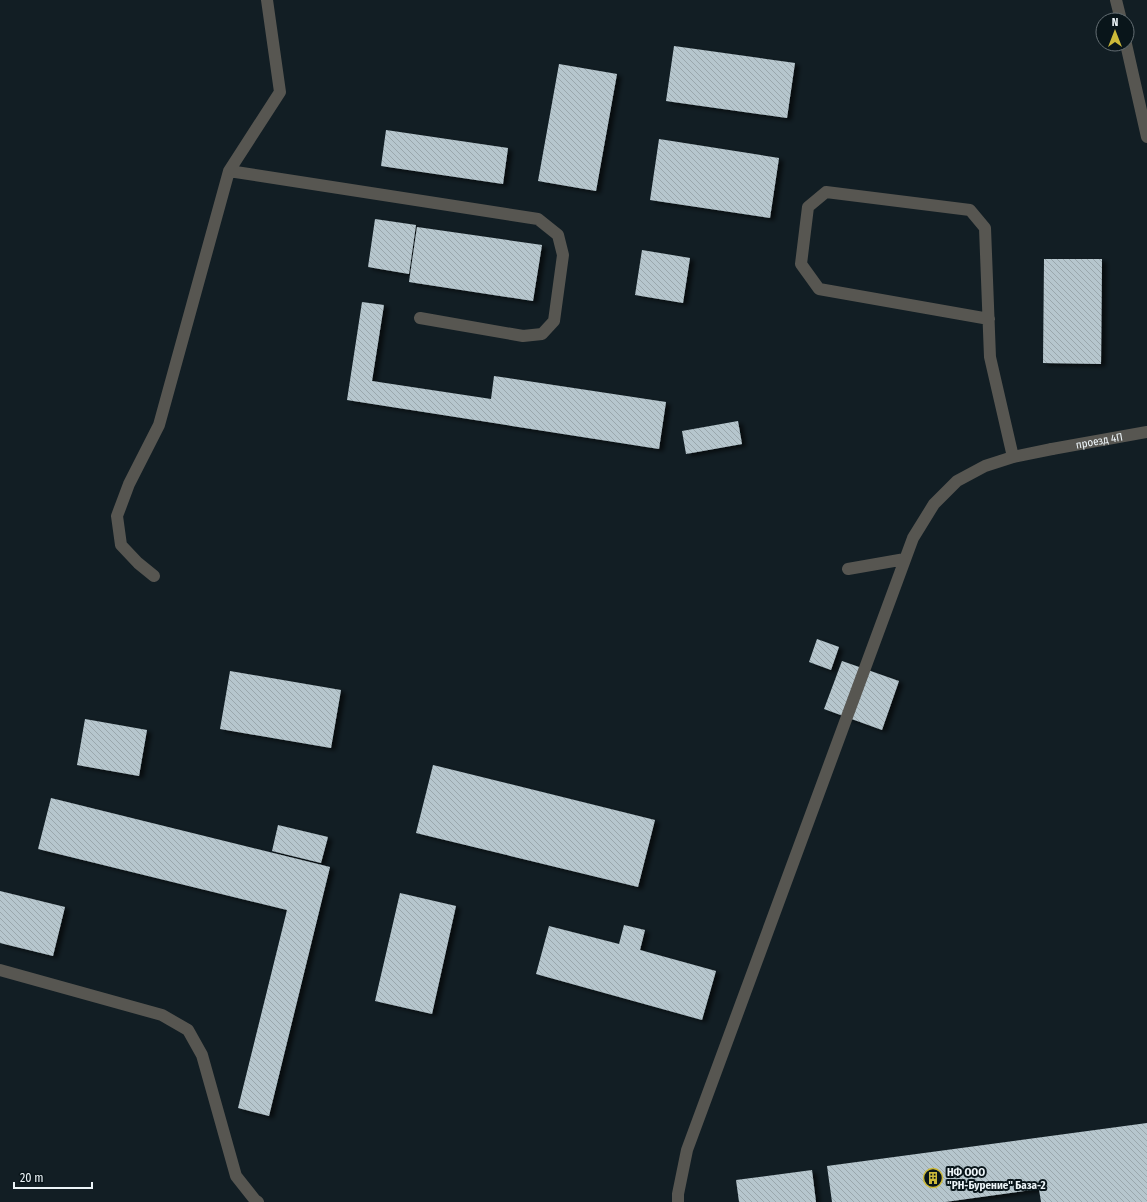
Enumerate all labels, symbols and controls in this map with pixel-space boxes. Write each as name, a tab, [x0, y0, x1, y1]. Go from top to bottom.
north arrow	[1095, 12, 1135, 52]
text: N	[1112, 16, 1118, 29]
street label: проезд 4П	[1075, 430, 1124, 452]
scale bar	[14, 1164, 92, 1190]
place label: НФ ООО "РН-Бурение" База-2	[947, 1166, 1046, 1192]
building icon: НФ ООО "РН-Бурение" База-2	[922, 1167, 944, 1189]
text: 20 m	[20, 1171, 44, 1185]

